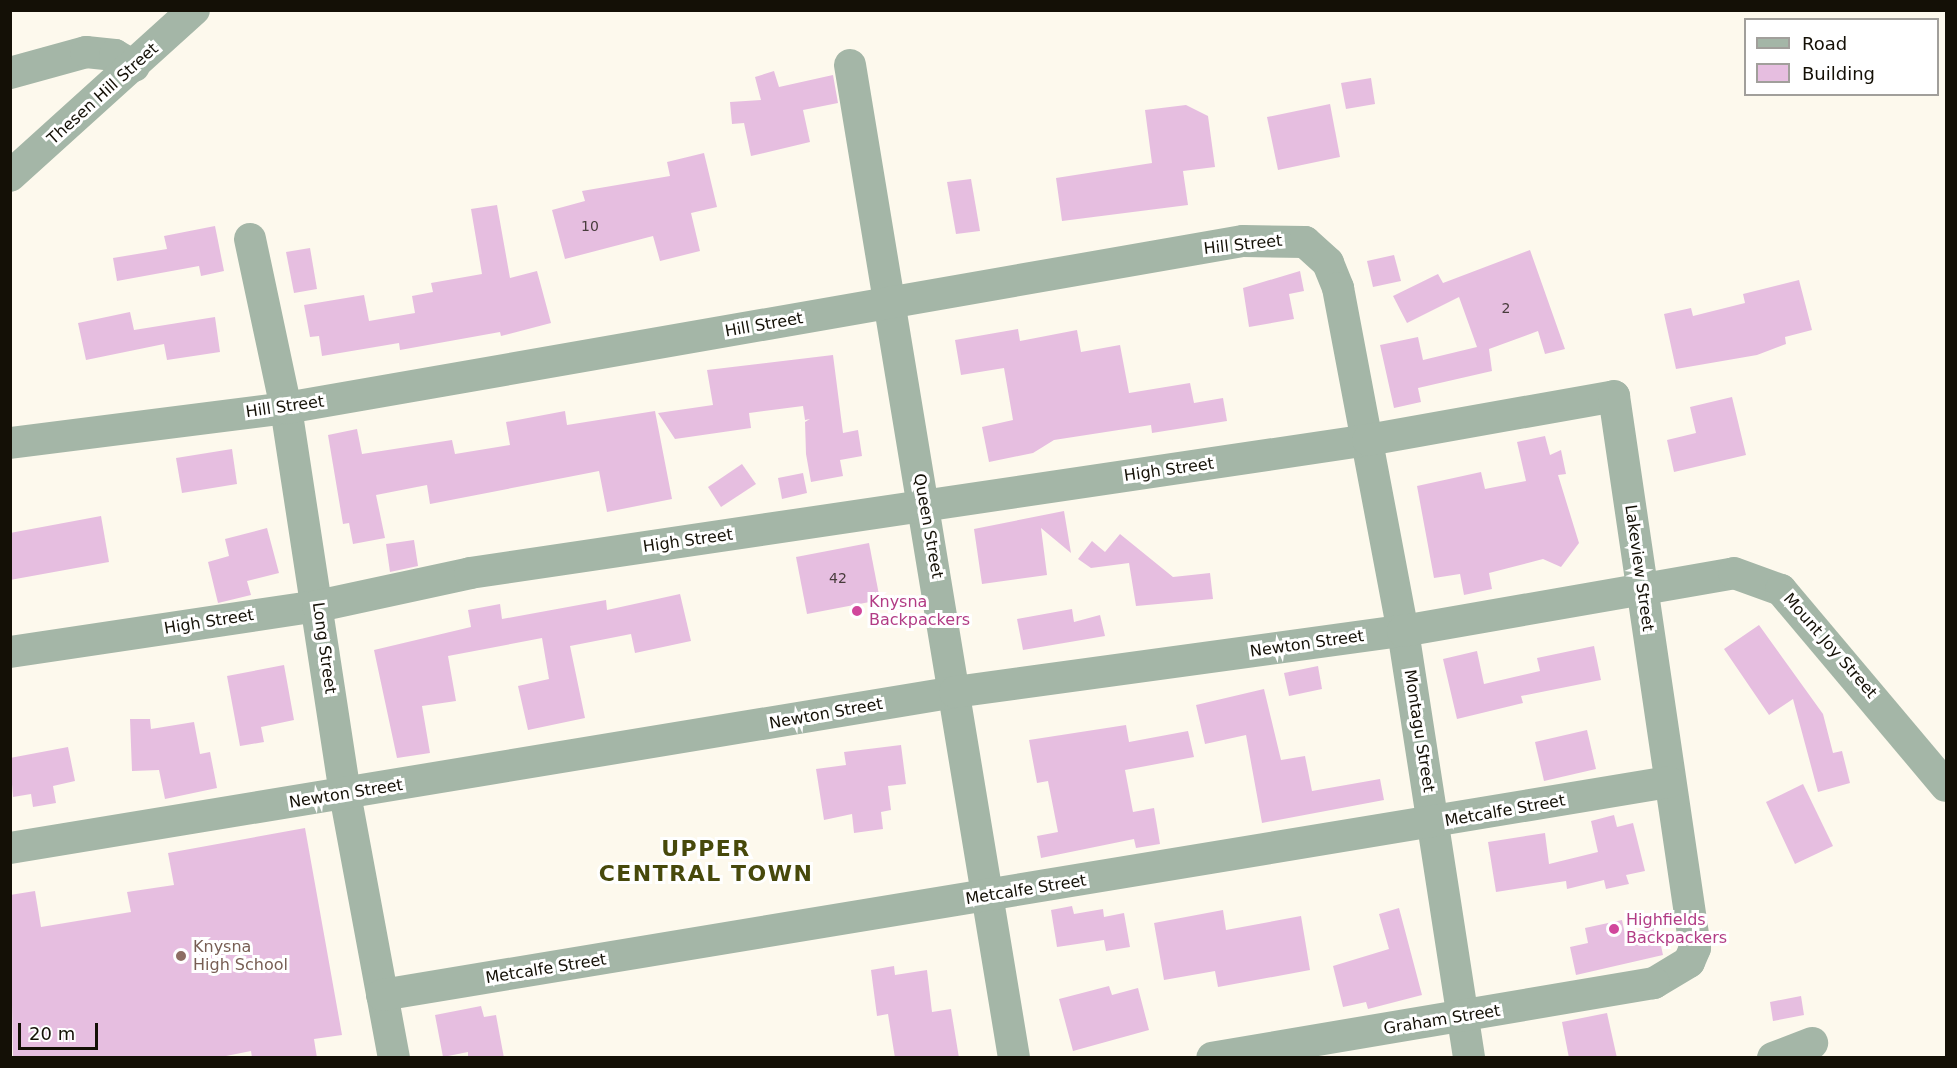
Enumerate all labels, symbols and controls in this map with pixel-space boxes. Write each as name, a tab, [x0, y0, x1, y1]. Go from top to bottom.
legend	[1744, 18, 1939, 96]
text: Road	[1802, 33, 1847, 54]
street label: Thesen Hill Street	[44, 39, 162, 149]
text: Building	[1802, 63, 1875, 84]
house number: 10	[581, 218, 599, 234]
street label: Hill Street	[1203, 231, 1283, 259]
house number: 2	[1502, 300, 1510, 316]
street label: Hill Street	[723, 309, 805, 341]
street label: Hill Street	[245, 392, 325, 422]
street label: High Street	[1123, 454, 1215, 486]
street label: Queen Street	[909, 472, 947, 580]
street label: Lakeview Street	[1621, 503, 1657, 633]
street label: High Street	[642, 525, 734, 557]
house number: 42	[829, 570, 847, 586]
street label: Mount Joy Street	[1779, 590, 1881, 702]
place label: Knysna Backpackers	[869, 592, 970, 630]
street label: Long Street	[308, 601, 340, 695]
marker: Knysna Backpackers	[850, 604, 864, 618]
street label: High Street	[163, 605, 255, 639]
street label: Newton Street	[1249, 627, 1365, 661]
street label: Montagu Street	[1400, 668, 1438, 794]
street label: Newton Street	[768, 695, 884, 733]
street label: Newton Street	[288, 776, 404, 812]
street label: Metcalfe Street	[1443, 791, 1567, 831]
district label: UPPER CENTRAL TOWN	[599, 835, 813, 886]
street label: Metcalfe Street	[964, 871, 1088, 909]
place label: Highfields Backpackers	[1626, 910, 1727, 948]
marker: Highfields Backpackers	[1607, 922, 1621, 936]
place label: Knysna High School	[193, 937, 288, 975]
marker: Knysna High School	[174, 949, 188, 963]
street label: Metcalfe Street	[484, 950, 608, 988]
street label: Graham Street	[1382, 1001, 1502, 1039]
scale bar	[21, 1011, 100, 1049]
text: 20 m	[29, 1023, 75, 1044]

